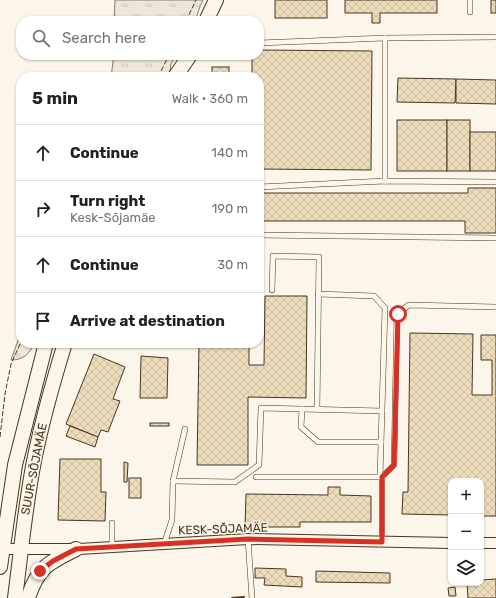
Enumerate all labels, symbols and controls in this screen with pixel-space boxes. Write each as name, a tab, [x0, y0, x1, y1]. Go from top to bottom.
search box	[16, 16, 264, 60]
icon: search	[30, 27, 52, 49]
text: Search here	[62, 29, 146, 47]
text: 5 min	[32, 88, 78, 108]
text: Walk · 360 m	[172, 91, 248, 106]
icon: ahead	[32, 142, 54, 164]
text: Continue	[70, 144, 139, 162]
text: 140 m	[211, 145, 248, 160]
text: Turn right	[70, 192, 145, 210]
icon: right	[32, 198, 54, 220]
text: 190 m	[212, 201, 248, 216]
text: Kesk-Sõjamäe	[70, 210, 156, 225]
icon: ahead	[32, 254, 54, 276]
text: Continue	[70, 256, 139, 274]
text: 30 m	[217, 257, 248, 272]
route start	[389, 305, 407, 323]
icon: arrive	[32, 310, 54, 332]
text: Arrive at destination	[70, 312, 225, 330]
street label: SUUR-SÕJAMÄE	[18, 422, 50, 516]
map controls	[448, 478, 484, 586]
button: +	[448, 478, 484, 514]
button: −	[448, 514, 484, 550]
street label: KESK-SÕJAMÄE	[178, 520, 268, 538]
button: layers	[448, 550, 484, 586]
route end	[31, 562, 49, 580]

